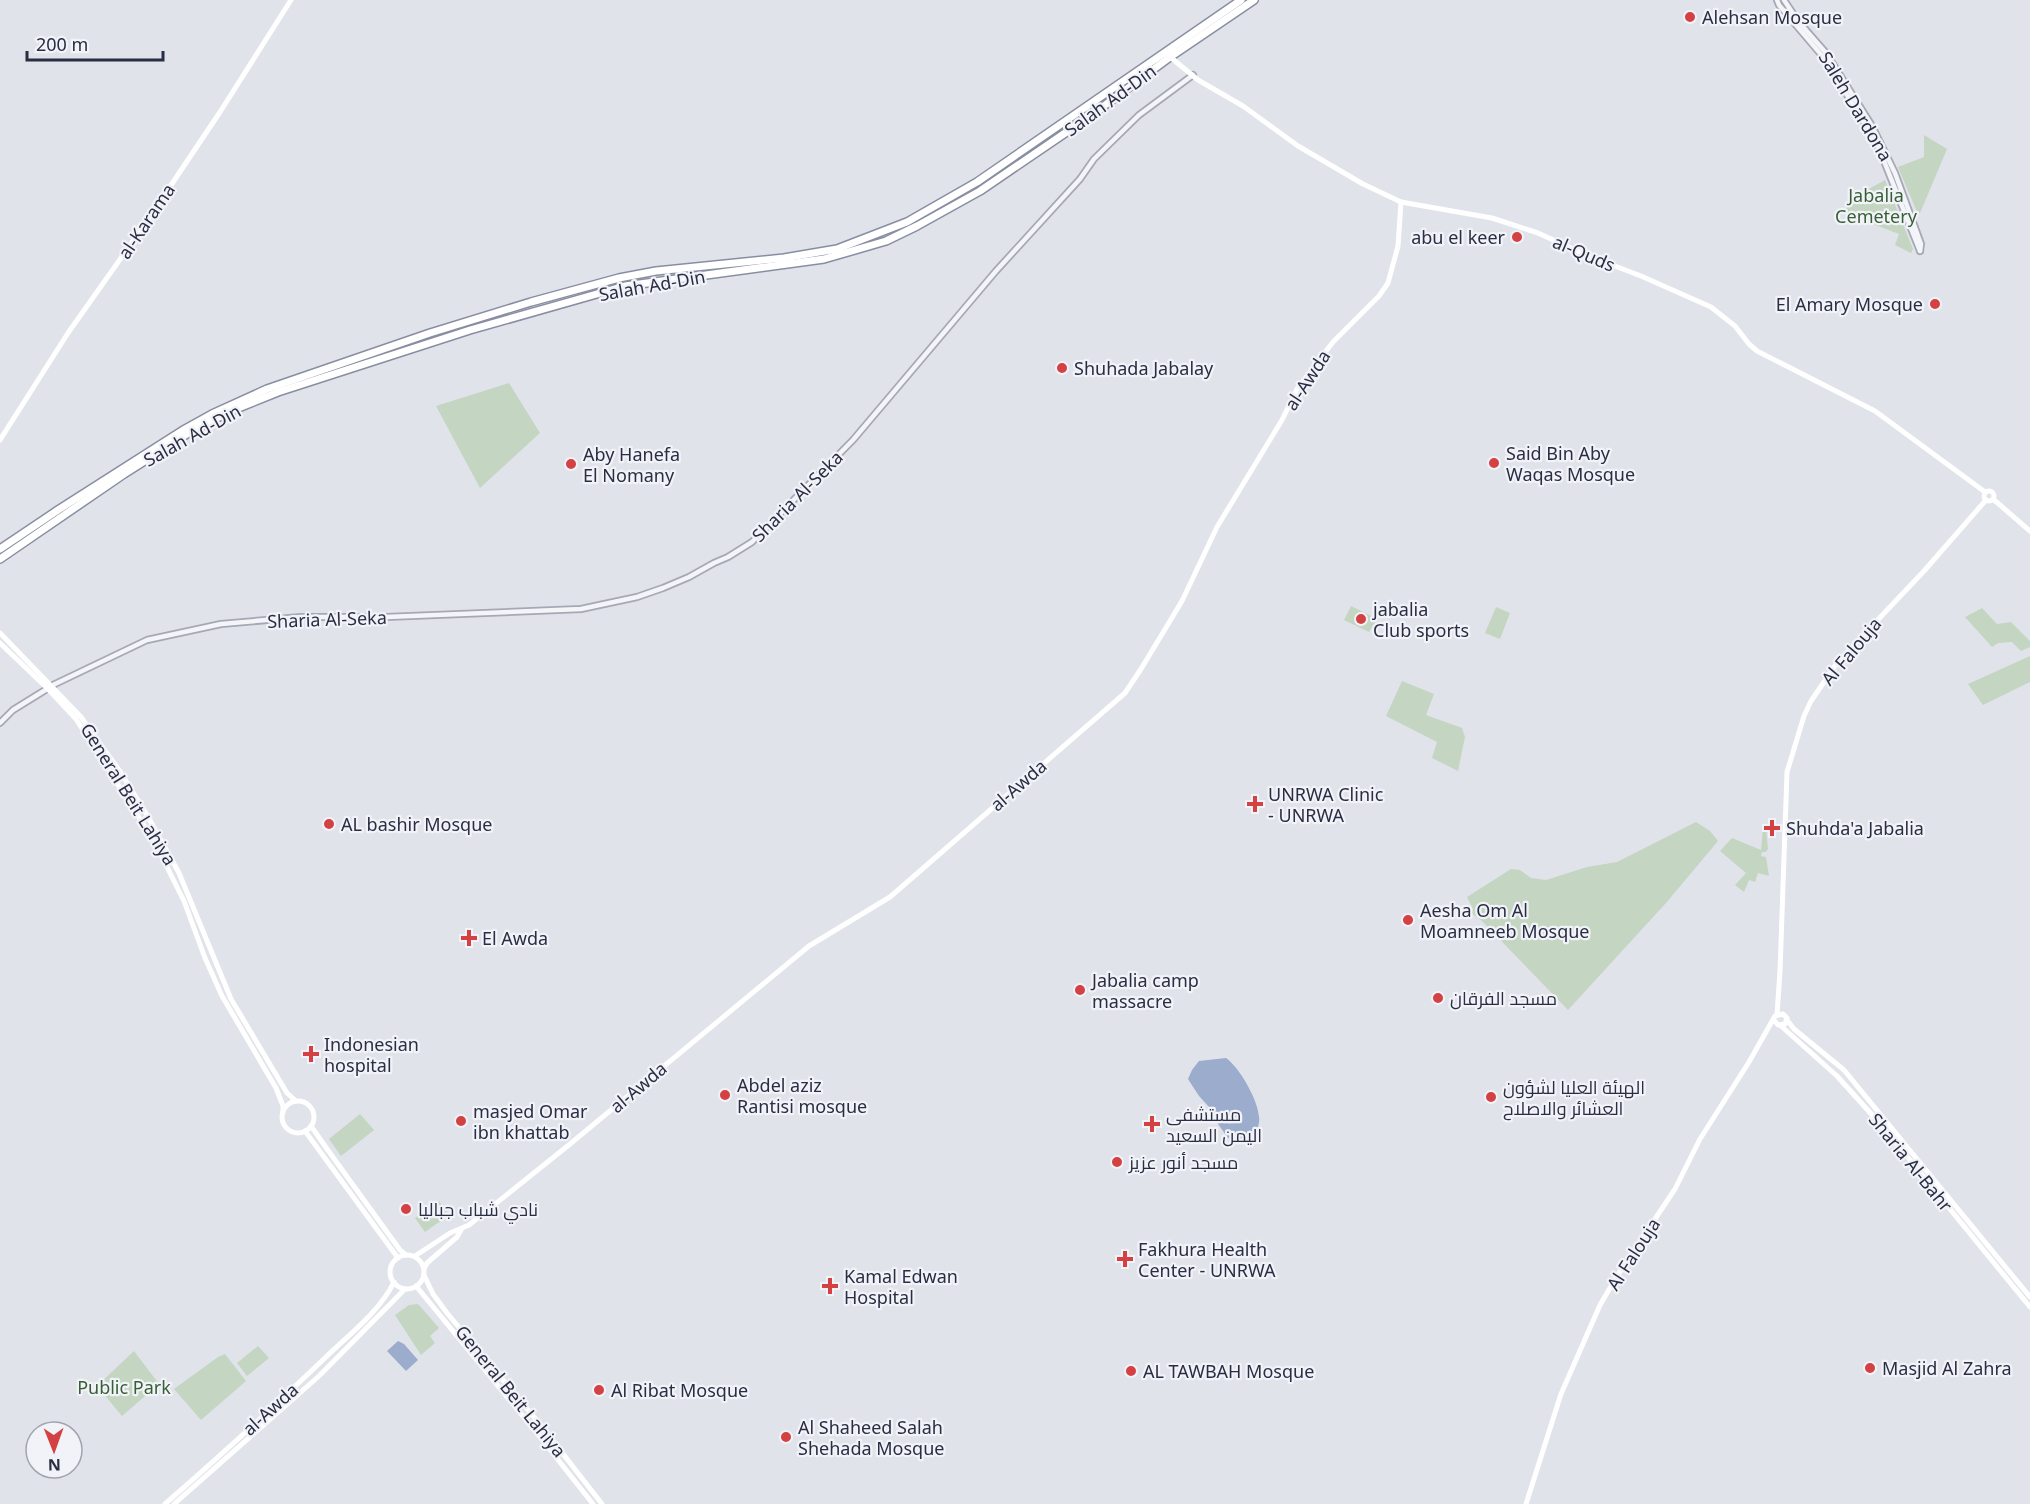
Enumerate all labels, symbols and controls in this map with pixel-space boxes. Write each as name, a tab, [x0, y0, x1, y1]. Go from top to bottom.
place label: Alehsan Mosque	[1702, 5, 1842, 29]
marker: Alehsan Mosque	[1683, 10, 1697, 24]
scale bar	[27, 24, 164, 62]
text: 200 m	[36, 32, 88, 56]
street label: Saleh Dardona	[1814, 47, 1898, 165]
street label: Salah Ad-Din	[1059, 59, 1161, 141]
street label: al-Karama	[112, 179, 180, 263]
park label: Jabalia Cemetery	[1835, 183, 1918, 228]
place label: abu el keer	[1411, 225, 1506, 249]
street label: al-Quds	[1549, 229, 1619, 277]
marker: abu el keer	[1510, 230, 1524, 244]
street label: Salah Ad-Din	[597, 264, 707, 306]
place label: El Amary Mosque	[1776, 292, 1923, 316]
marker: El Amary Mosque	[1928, 297, 1942, 311]
street label: al-Awda	[1279, 345, 1335, 415]
place label: Shuhada Jabalay	[1074, 356, 1214, 380]
marker: Shuhada Jabalay	[1055, 361, 1069, 375]
street label: Salah Ad-Din	[139, 398, 245, 472]
place label: Said Bin Aby Waqas Mosque	[1506, 441, 1635, 486]
place label: Aby Hanefa El Nomany	[583, 442, 680, 487]
street label: Sharia Al-Seka	[746, 445, 848, 547]
marker: Said Bin Aby Waqas Mosque	[1487, 456, 1501, 470]
marker: Aby Hanefa El Nomany	[564, 457, 578, 471]
place label: jabalia Club sports	[1372, 597, 1469, 642]
street label: Sharia Al-Seka	[267, 605, 387, 633]
marker: jabalia Club sports	[1354, 612, 1368, 626]
street label: Al Falouja	[1816, 612, 1886, 690]
street label: General Beit Lahiya	[76, 718, 182, 870]
street label: al-Awda	[985, 754, 1051, 816]
place label: UNRWA Clinic - UNRWA	[1268, 782, 1384, 827]
marker: UNRWA Clinic - UNRWA	[1246, 795, 1264, 813]
place label: AL bashir Mosque	[341, 812, 492, 836]
place label: Shuhda'a Jabalia	[1786, 816, 1924, 840]
marker: AL bashir Mosque	[322, 817, 336, 831]
marker: Shuhda'a Jabalia	[1763, 819, 1781, 837]
place label: Aesha Om Al Moamneeb Mosque	[1420, 898, 1590, 943]
marker: Aesha Om Al Moamneeb Mosque	[1401, 913, 1415, 927]
place label: El Awda	[482, 926, 548, 950]
marker: El Awda	[460, 929, 478, 947]
place label: Jabalia camp massacre	[1090, 968, 1199, 1013]
marker: Jabalia camp massacre	[1073, 983, 1087, 997]
place label: مسجد الفرقان	[1450, 986, 1557, 1010]
marker: مسجد الفرقان	[1431, 991, 1445, 1005]
place label: Indonesian hospital	[324, 1032, 419, 1077]
marker: Indonesian hospital	[302, 1045, 320, 1063]
street label: al-Awda	[604, 1056, 672, 1118]
place label: Abdel aziz Rantisi mosque	[737, 1073, 867, 1118]
place label: الهيئة العليا لشؤون العشائر والاصلاح	[1503, 1075, 1645, 1121]
marker: Abdel aziz Rantisi mosque	[718, 1088, 732, 1102]
marker: الهيئة العليا لشؤون العشائر والاصلاح	[1484, 1090, 1498, 1104]
place label: masjed Omar ibn khattab	[473, 1099, 588, 1144]
place label: مستشفى اليمن السعيد	[1166, 1102, 1262, 1147]
street label: Sharia Al-Bahr	[1864, 1108, 1959, 1217]
marker: masjed Omar ibn khattab	[454, 1114, 468, 1128]
marker: مستشفى اليمن السعيد	[1143, 1115, 1161, 1133]
place label: مسجد أنور عزيز	[1128, 1150, 1238, 1174]
marker: مسجد أنور عزيز	[1110, 1155, 1124, 1169]
place label: نادي شباب جباليا	[418, 1197, 538, 1224]
marker: نادي شباب جباليا	[399, 1202, 413, 1216]
street label: Al Falouja	[1601, 1213, 1665, 1295]
place label: Fakhura Health Center - UNRWA	[1138, 1237, 1276, 1282]
marker: Fakhura Health Center - UNRWA	[1116, 1250, 1134, 1268]
place label: Kamal Edwan Hospital	[844, 1264, 958, 1309]
marker: Kamal Edwan Hospital	[821, 1277, 839, 1295]
street label: General Beit Lahiya	[450, 1320, 572, 1462]
place label: Masjid Al Zahra	[1882, 1356, 2012, 1380]
place label: AL TAWBAH Mosque	[1143, 1359, 1314, 1383]
marker: Masjid Al Zahra	[1863, 1361, 1877, 1375]
marker: AL TAWBAH Mosque	[1124, 1364, 1138, 1378]
park label: Public Park	[77, 1375, 171, 1399]
street label: al-Awda	[237, 1378, 303, 1440]
place label: Al Ribat Mosque	[611, 1378, 748, 1402]
marker: Al Ribat Mosque	[592, 1383, 606, 1397]
place label: Al Shaheed Salah Shehada Mosque	[798, 1415, 944, 1460]
north arrow	[24, 1420, 84, 1480]
marker: Al Shaheed Salah Shehada Mosque	[779, 1430, 793, 1444]
text: N	[48, 1454, 61, 1476]

